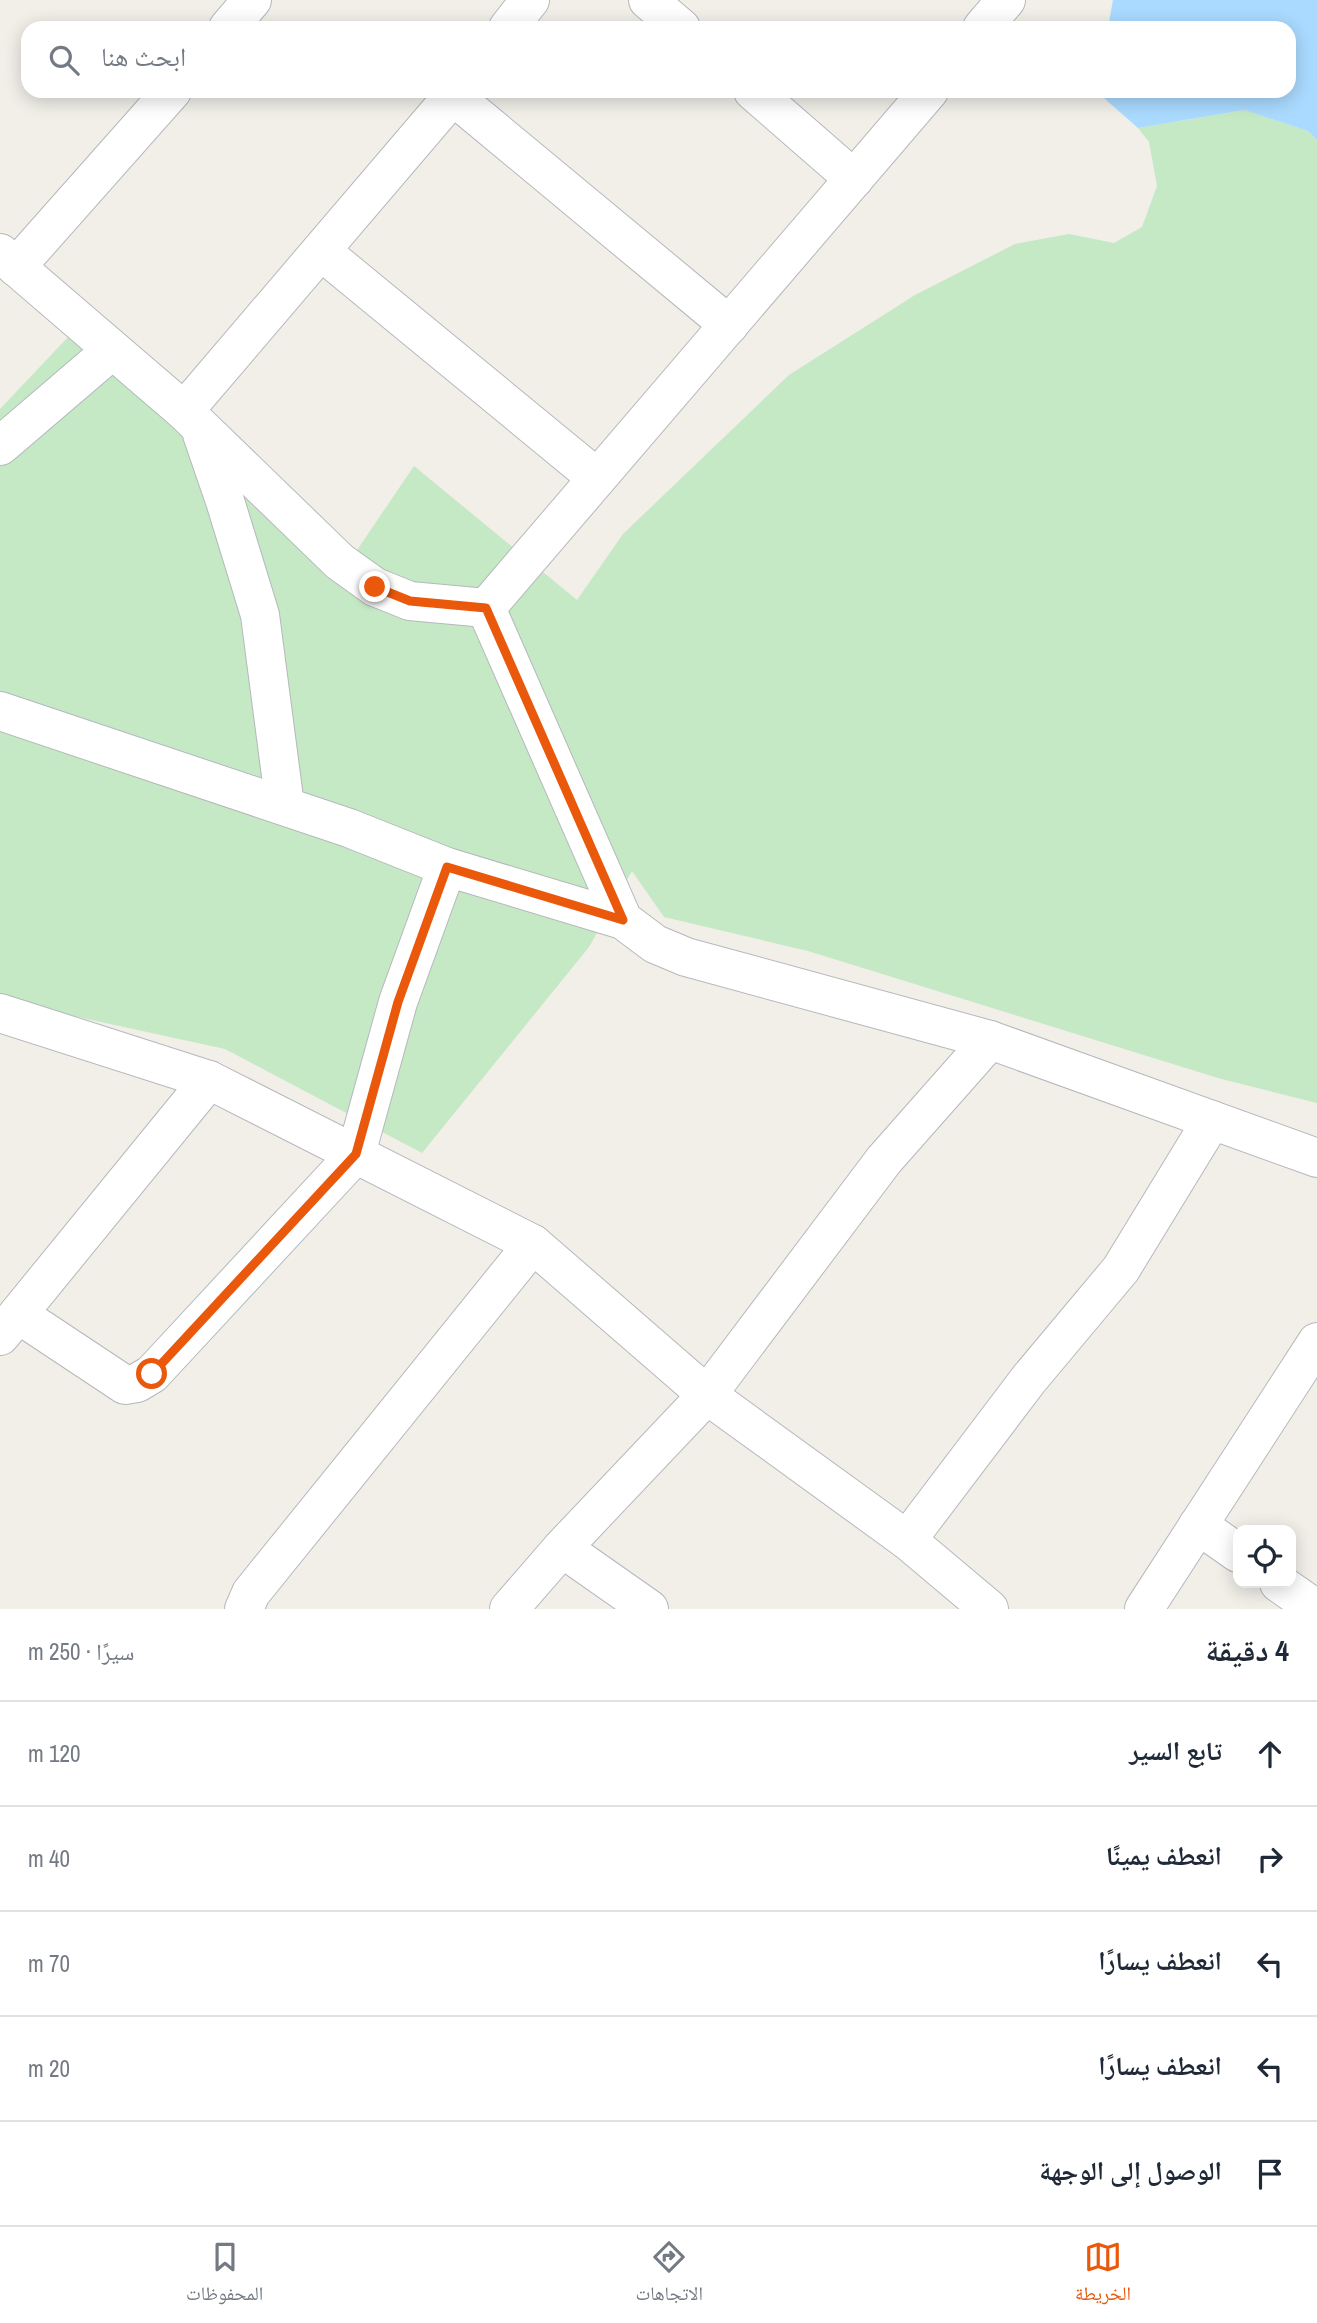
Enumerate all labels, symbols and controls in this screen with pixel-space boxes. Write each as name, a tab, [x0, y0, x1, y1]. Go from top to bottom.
search box	[21, 21, 1296, 98]
text: ابحث هنا	[101, 39, 186, 74]
icon: search	[45, 41, 83, 79]
route end	[359, 571, 390, 602]
route start	[136, 1358, 167, 1389]
map controls	[1233, 1525, 1296, 1588]
button: locate	[1233, 1525, 1296, 1588]
text: 4 دقيقة	[1205, 1630, 1289, 1670]
text: سيرًا · 250 m	[28, 1636, 134, 1667]
text: تابع السير	[1129, 1733, 1222, 1768]
icon: ahead	[1251, 1735, 1289, 1773]
text: 120 m	[28, 1738, 80, 1769]
text: انعطف يمينًا	[1106, 1838, 1222, 1873]
icon: right	[1251, 1840, 1289, 1878]
text: 40 m	[28, 1843, 70, 1874]
text: انعطف يسارًا	[1098, 1943, 1222, 1978]
icon: left	[1251, 1945, 1289, 1983]
text: 70 m	[28, 1948, 70, 1979]
text: انعطف يسارًا	[1098, 2048, 1222, 2083]
icon: left	[1251, 2050, 1289, 2088]
text: 20 m	[28, 2053, 70, 2084]
text: الوصول إلى الوجهة	[1039, 2153, 1222, 2188]
icon: arrive	[1251, 2155, 1289, 2193]
tab: المحفوظات	[186, 2238, 263, 2312]
tab: الاتجاهات	[635, 2238, 703, 2312]
tab: الخريطة	[1075, 2238, 1131, 2312]

